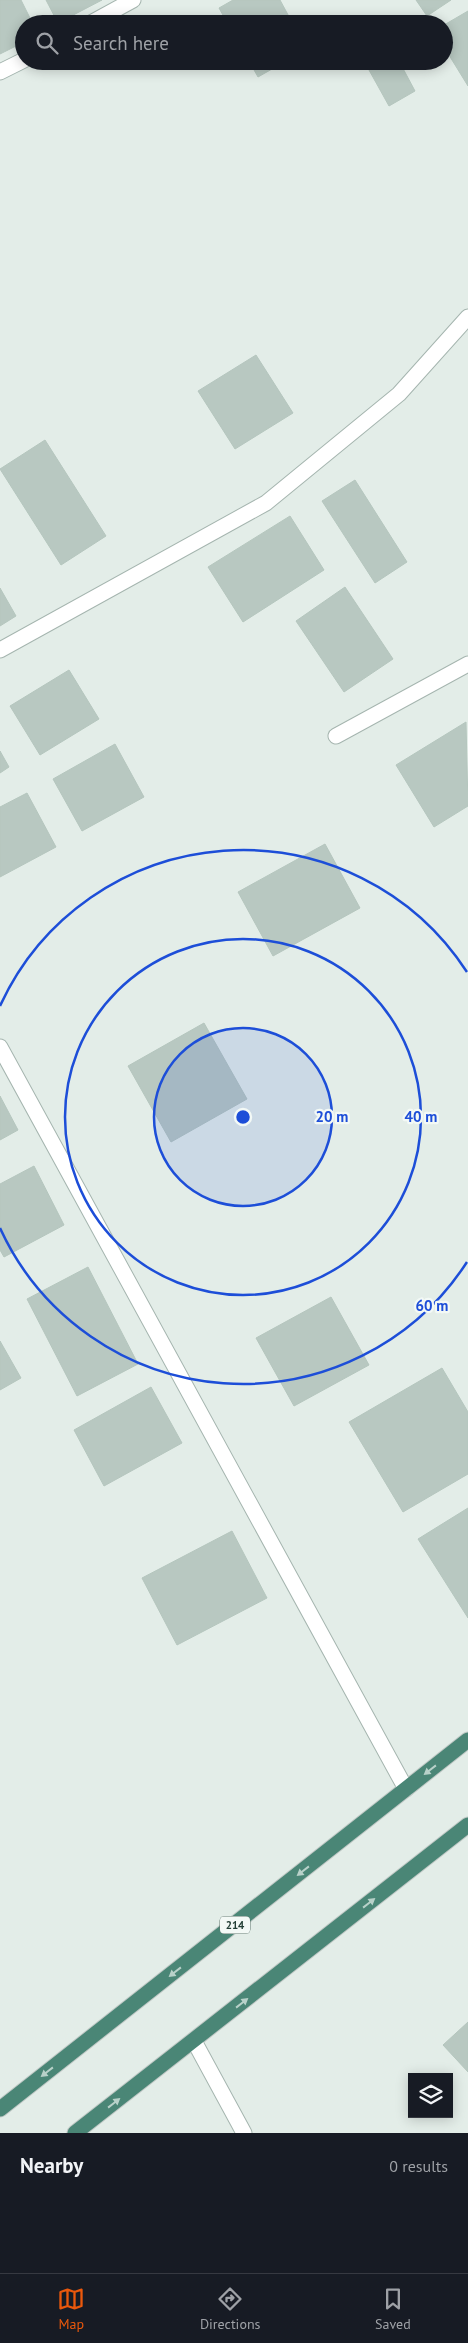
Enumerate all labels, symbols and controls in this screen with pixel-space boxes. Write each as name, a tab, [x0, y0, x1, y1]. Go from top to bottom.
search box	[15, 15, 453, 70]
icon: search	[33, 29, 61, 57]
text: Search here	[73, 31, 169, 55]
text: 20 m	[316, 1107, 348, 1126]
text: 40 m	[405, 1107, 437, 1126]
centre of rings	[234, 1108, 252, 1126]
text: 60 m	[416, 1296, 448, 1315]
one-way arrow	[423, 1765, 437, 1775]
one-way arrow	[296, 1866, 309, 1877]
one-way arrow	[362, 1897, 375, 1908]
road number: 214	[220, 1916, 250, 1934]
one-way arrow	[169, 1967, 182, 1978]
one-way arrow	[235, 1998, 248, 2009]
one-way arrow	[40, 2067, 54, 2077]
map controls	[408, 2073, 453, 2118]
button: layers	[408, 2073, 453, 2118]
one-way arrow	[107, 2098, 121, 2108]
text: Nearby	[20, 2152, 83, 2179]
text: 0 results	[389, 2156, 448, 2176]
tab: Map	[57, 2285, 85, 2333]
tab: Directions	[200, 2285, 260, 2333]
tab: Saved	[375, 2285, 411, 2333]

